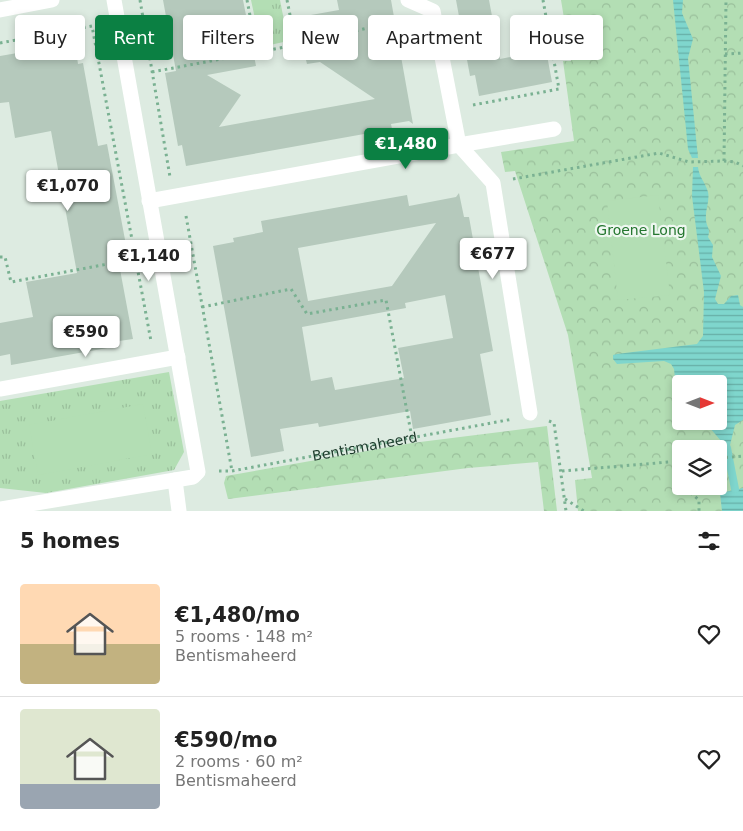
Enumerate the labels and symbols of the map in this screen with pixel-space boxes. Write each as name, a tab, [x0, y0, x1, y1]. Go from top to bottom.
pin: €1,480	[365, 128, 447, 170]
pin: €1,070	[27, 170, 109, 212]
park label: Groene Long	[596, 222, 686, 238]
pin: €677	[463, 238, 523, 280]
pin: €1,140	[108, 240, 190, 282]
pin: €590	[56, 316, 116, 358]
north arrow	[672, 375, 728, 430]
street label: Bentismaheerd	[311, 429, 419, 464]

